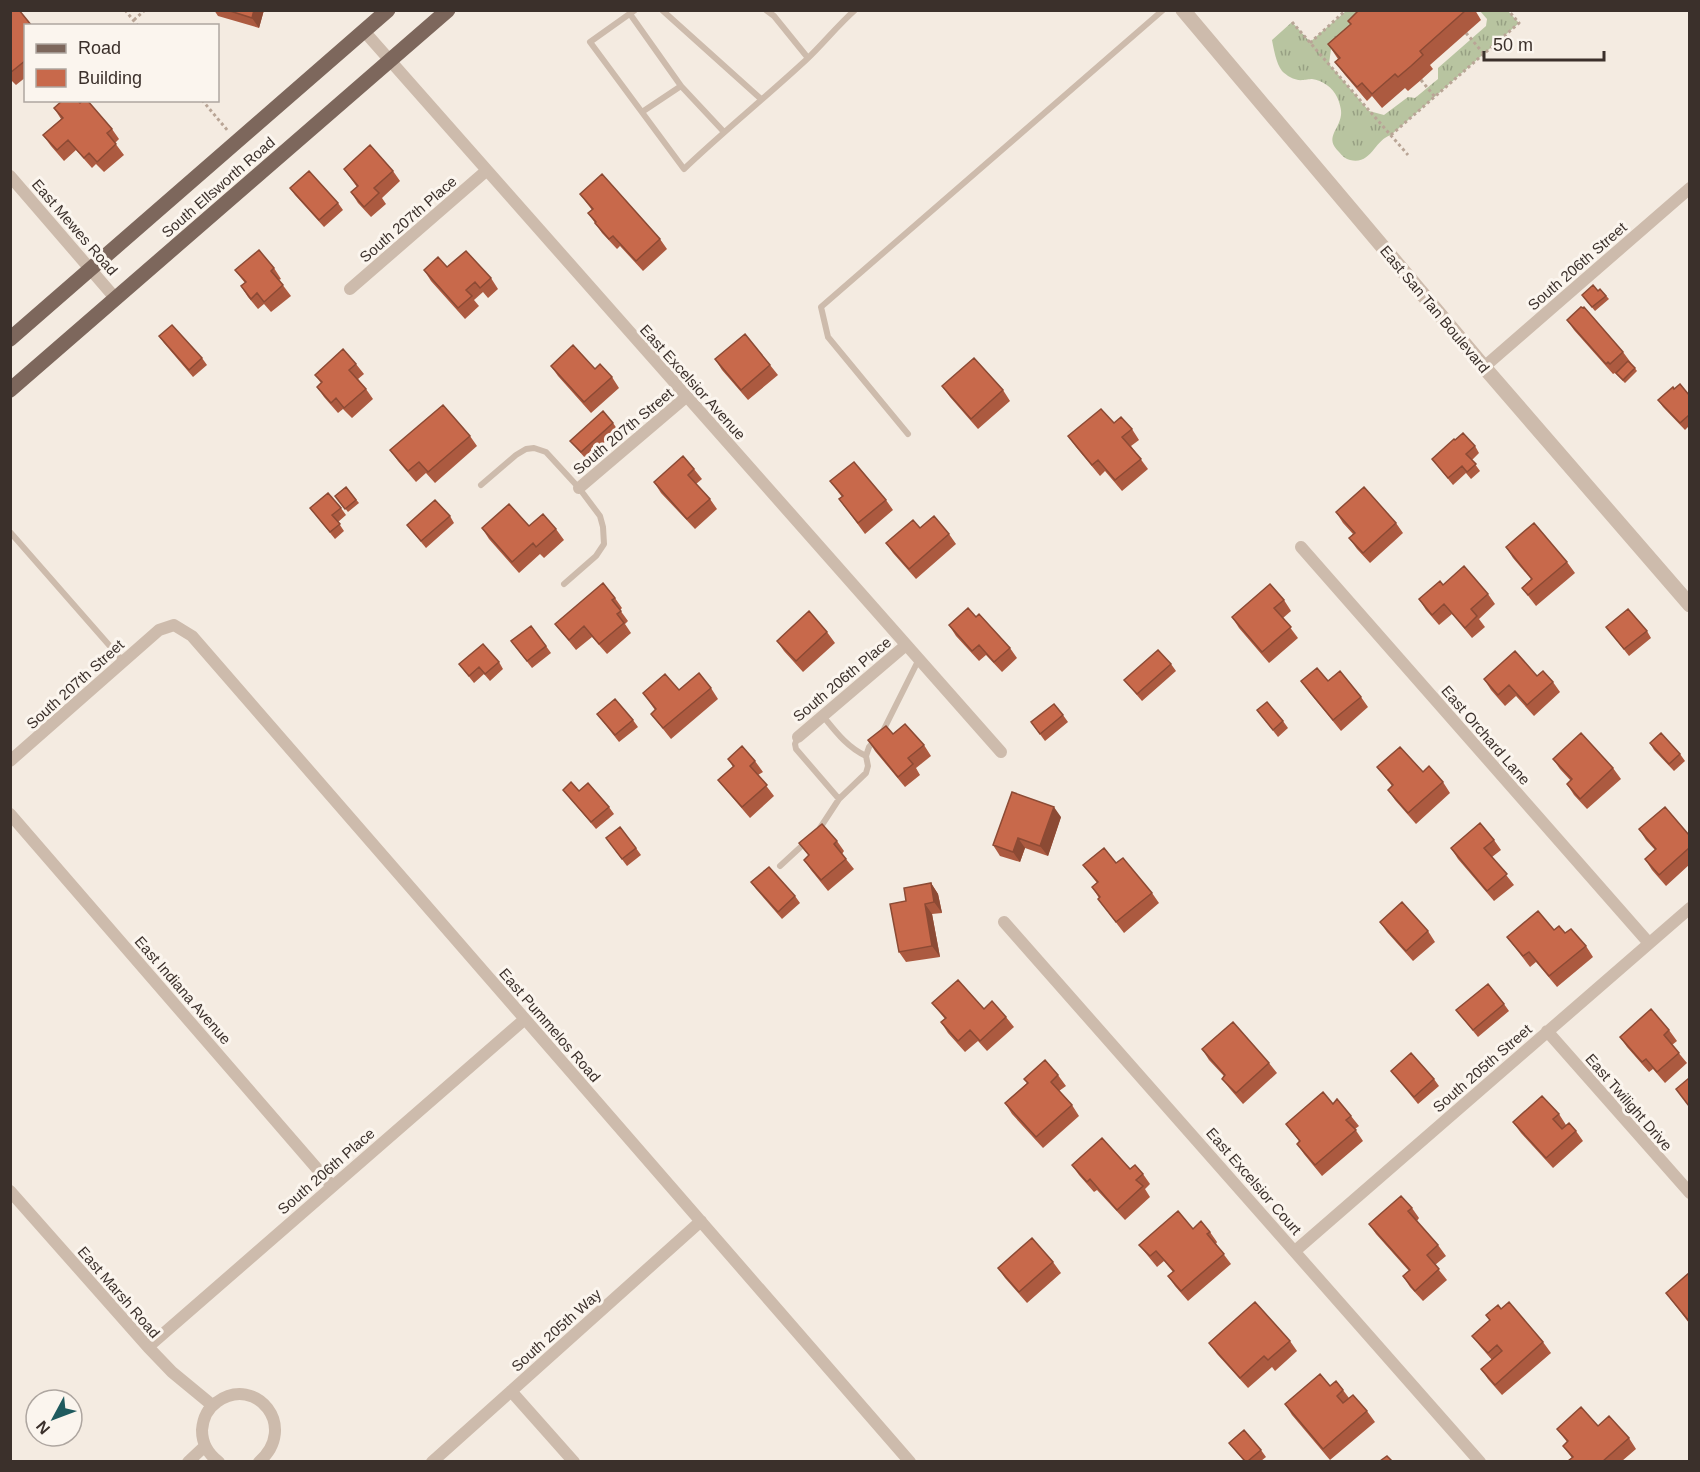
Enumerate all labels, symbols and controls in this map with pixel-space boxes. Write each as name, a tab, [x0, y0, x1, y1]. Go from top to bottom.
legend	[24, 24, 219, 102]
scale bar	[1484, 24, 1604, 62]
text: 50 m	[1493, 35, 1533, 55]
text: Road	[78, 38, 121, 58]
text: Building	[78, 68, 142, 88]
street label: South Ellsworth Road	[158, 133, 278, 241]
street label: South 207th Place	[356, 172, 460, 266]
street label: East Mewes Road	[29, 175, 121, 279]
street label: South 206th Street	[1524, 218, 1630, 313]
street label: East San Tan Boulevard	[1377, 242, 1493, 376]
street label: East Excelsior Avenue	[637, 321, 749, 443]
street label: South 207th Street	[570, 384, 677, 478]
street label: South 206th Place	[790, 633, 894, 725]
street label: South 207th Street	[23, 635, 128, 732]
street label: East Orchard Lane	[1438, 682, 1534, 788]
street label: East Indiana Avenue	[132, 933, 234, 1047]
street label: East Pummelos Road	[496, 965, 604, 1085]
street label: South 205th Street	[1429, 1020, 1535, 1115]
street label: East Twilight Drive	[1582, 1050, 1676, 1154]
street label: South 206th Place	[274, 1124, 378, 1218]
street label: East Excelsior Court	[1203, 1124, 1306, 1238]
street label: East Marsh Road	[75, 1243, 163, 1341]
street label: South 205th Way	[508, 1285, 605, 1375]
north arrow	[24, 1388, 84, 1448]
text: N	[33, 1418, 53, 1437]

